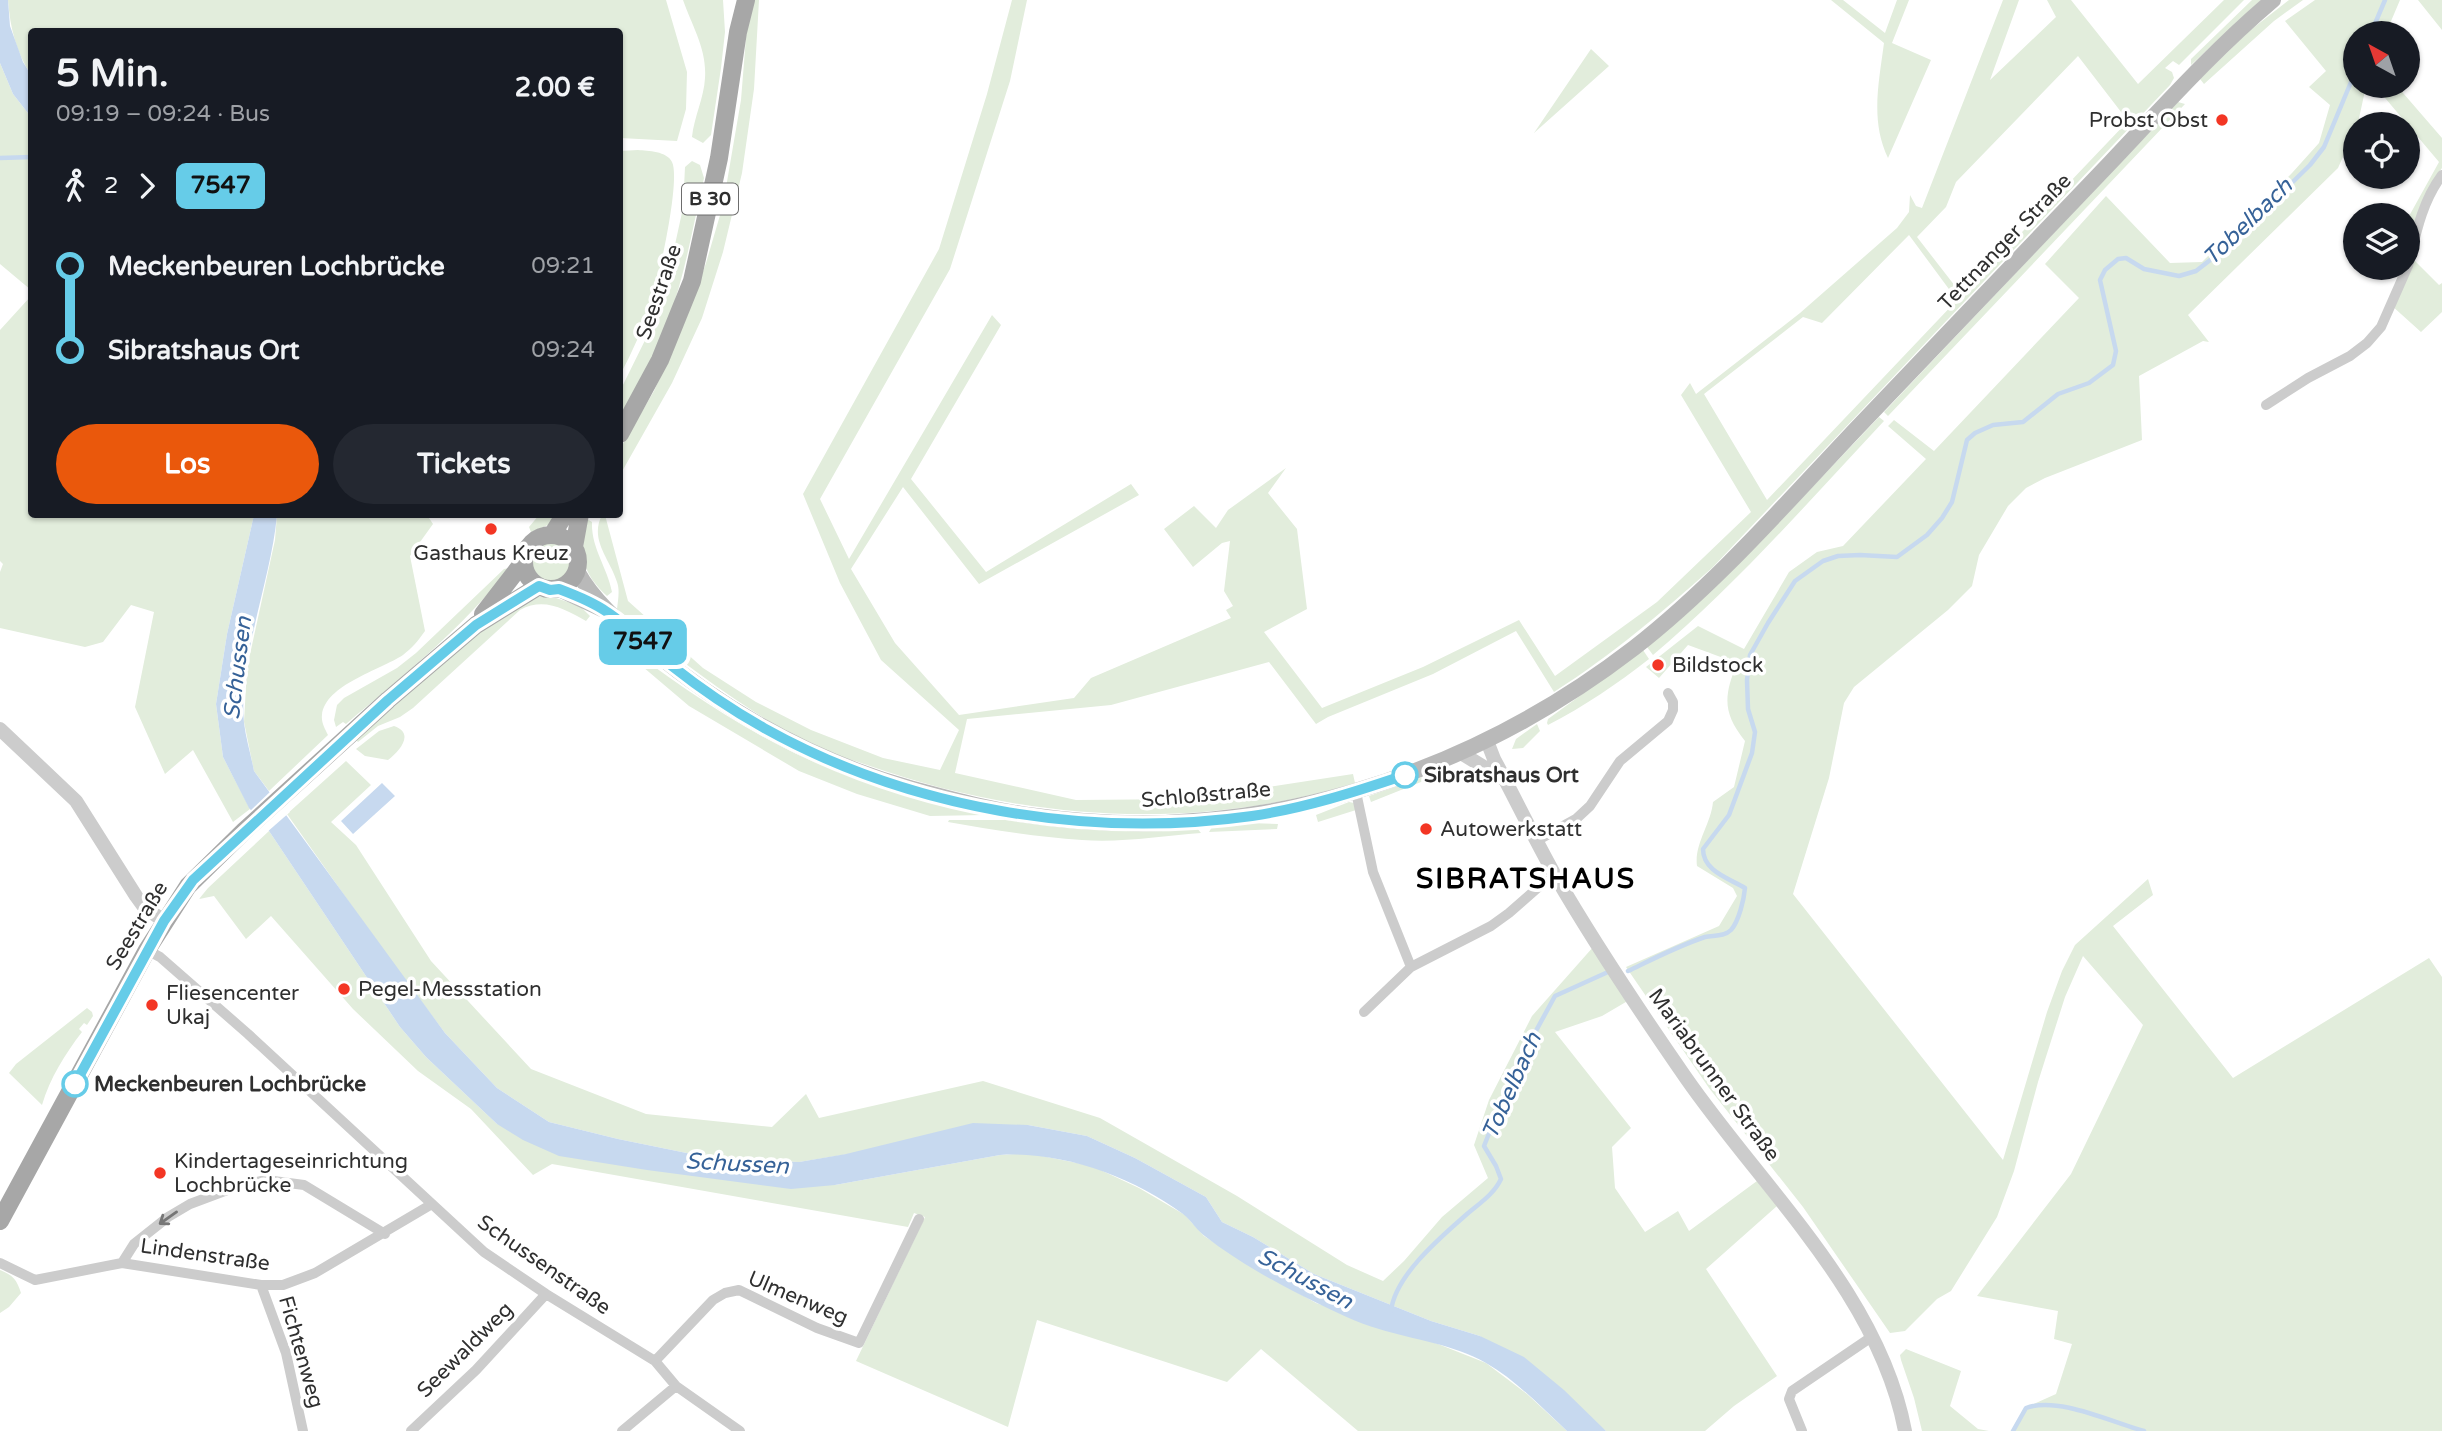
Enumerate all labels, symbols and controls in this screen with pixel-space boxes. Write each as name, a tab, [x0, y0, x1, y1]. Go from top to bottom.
north arrow	[2343, 21, 2420, 98]
map controls	[2343, 21, 2420, 280]
text: 5 Min.	[56, 51, 169, 97]
text: 2.00 €	[515, 72, 595, 103]
text: 09:19 – 09:24 · Bus	[56, 100, 270, 128]
place label: Probst Obst	[2089, 108, 2208, 133]
marker: Probst Obst	[2214, 112, 2230, 128]
button: locate	[2343, 112, 2420, 189]
icon: walk	[56, 167, 94, 205]
icon: forward	[128, 167, 166, 205]
street label: Tettnanger Straße	[1933, 168, 2077, 316]
text: 7547	[190, 171, 251, 200]
text: 2	[104, 172, 118, 200]
water label: Tobelbach	[2197, 172, 2299, 271]
road number: B 30	[682, 183, 738, 214]
button: layers	[2343, 203, 2420, 280]
street label: Seestraße	[631, 241, 687, 343]
text: Meckenbeuren Lochbrücke	[108, 251, 445, 282]
text: 09:21	[531, 252, 595, 280]
text: Sibratshaus Ort	[108, 335, 300, 366]
text: 09:24	[531, 336, 595, 364]
button: Los	[56, 424, 319, 504]
button: Tickets	[333, 424, 595, 504]
marker: Gasthaus Kreuz	[483, 521, 499, 537]
place label: Gasthaus Kreuz	[413, 541, 569, 566]
water label: Schussen	[218, 614, 258, 721]
line badge: 7547	[594, 619, 692, 665]
text: 7547	[613, 627, 673, 656]
place label: Bildstock	[1672, 653, 1763, 678]
marker: Bildstock	[1650, 657, 1666, 673]
marker: Sibratshaus Ort	[1392, 762, 1418, 788]
place label: Sibratshaus Ort	[1424, 763, 1579, 788]
street label: Schloßstraße	[1140, 777, 1272, 813]
place label: Autowerkstatt	[1440, 817, 1582, 842]
marker: Autowerkstatt	[1418, 821, 1434, 837]
district label: SIBRATSHAUS	[1416, 862, 1636, 896]
street label: Seestraße	[101, 877, 173, 975]
place label: Pegel-Messstation	[358, 977, 542, 1002]
place label: Fliesencenter Ukaj	[166, 981, 299, 1030]
marker: Pegel-Messstation	[336, 981, 352, 997]
street label: Mariabrunner Straße	[1643, 984, 1785, 1166]
marker: Fliesencenter Ukaj	[144, 997, 160, 1013]
water label: Tobelbach	[1476, 1028, 1548, 1144]
marker: Meckenbeuren Lochbrücke	[62, 1071, 88, 1097]
place label: Meckenbeuren Lochbrücke	[94, 1072, 366, 1097]
water label: Schussen	[685, 1147, 790, 1181]
place label: Kindertageseinrichtung Lochbrücke	[174, 1149, 408, 1198]
marker: Kindertageseinrichtung Lochbrücke	[152, 1165, 168, 1181]
street label: Schussenstraße	[473, 1210, 616, 1320]
one-way arrow	[159, 1211, 178, 1225]
street label: Lindenstraße	[139, 1234, 271, 1276]
water label: Schussen	[1253, 1242, 1358, 1316]
street label: Ulmenweg	[744, 1266, 852, 1330]
street label: Fichtenweg	[273, 1293, 329, 1411]
street label: Seewaldweg	[412, 1297, 518, 1403]

